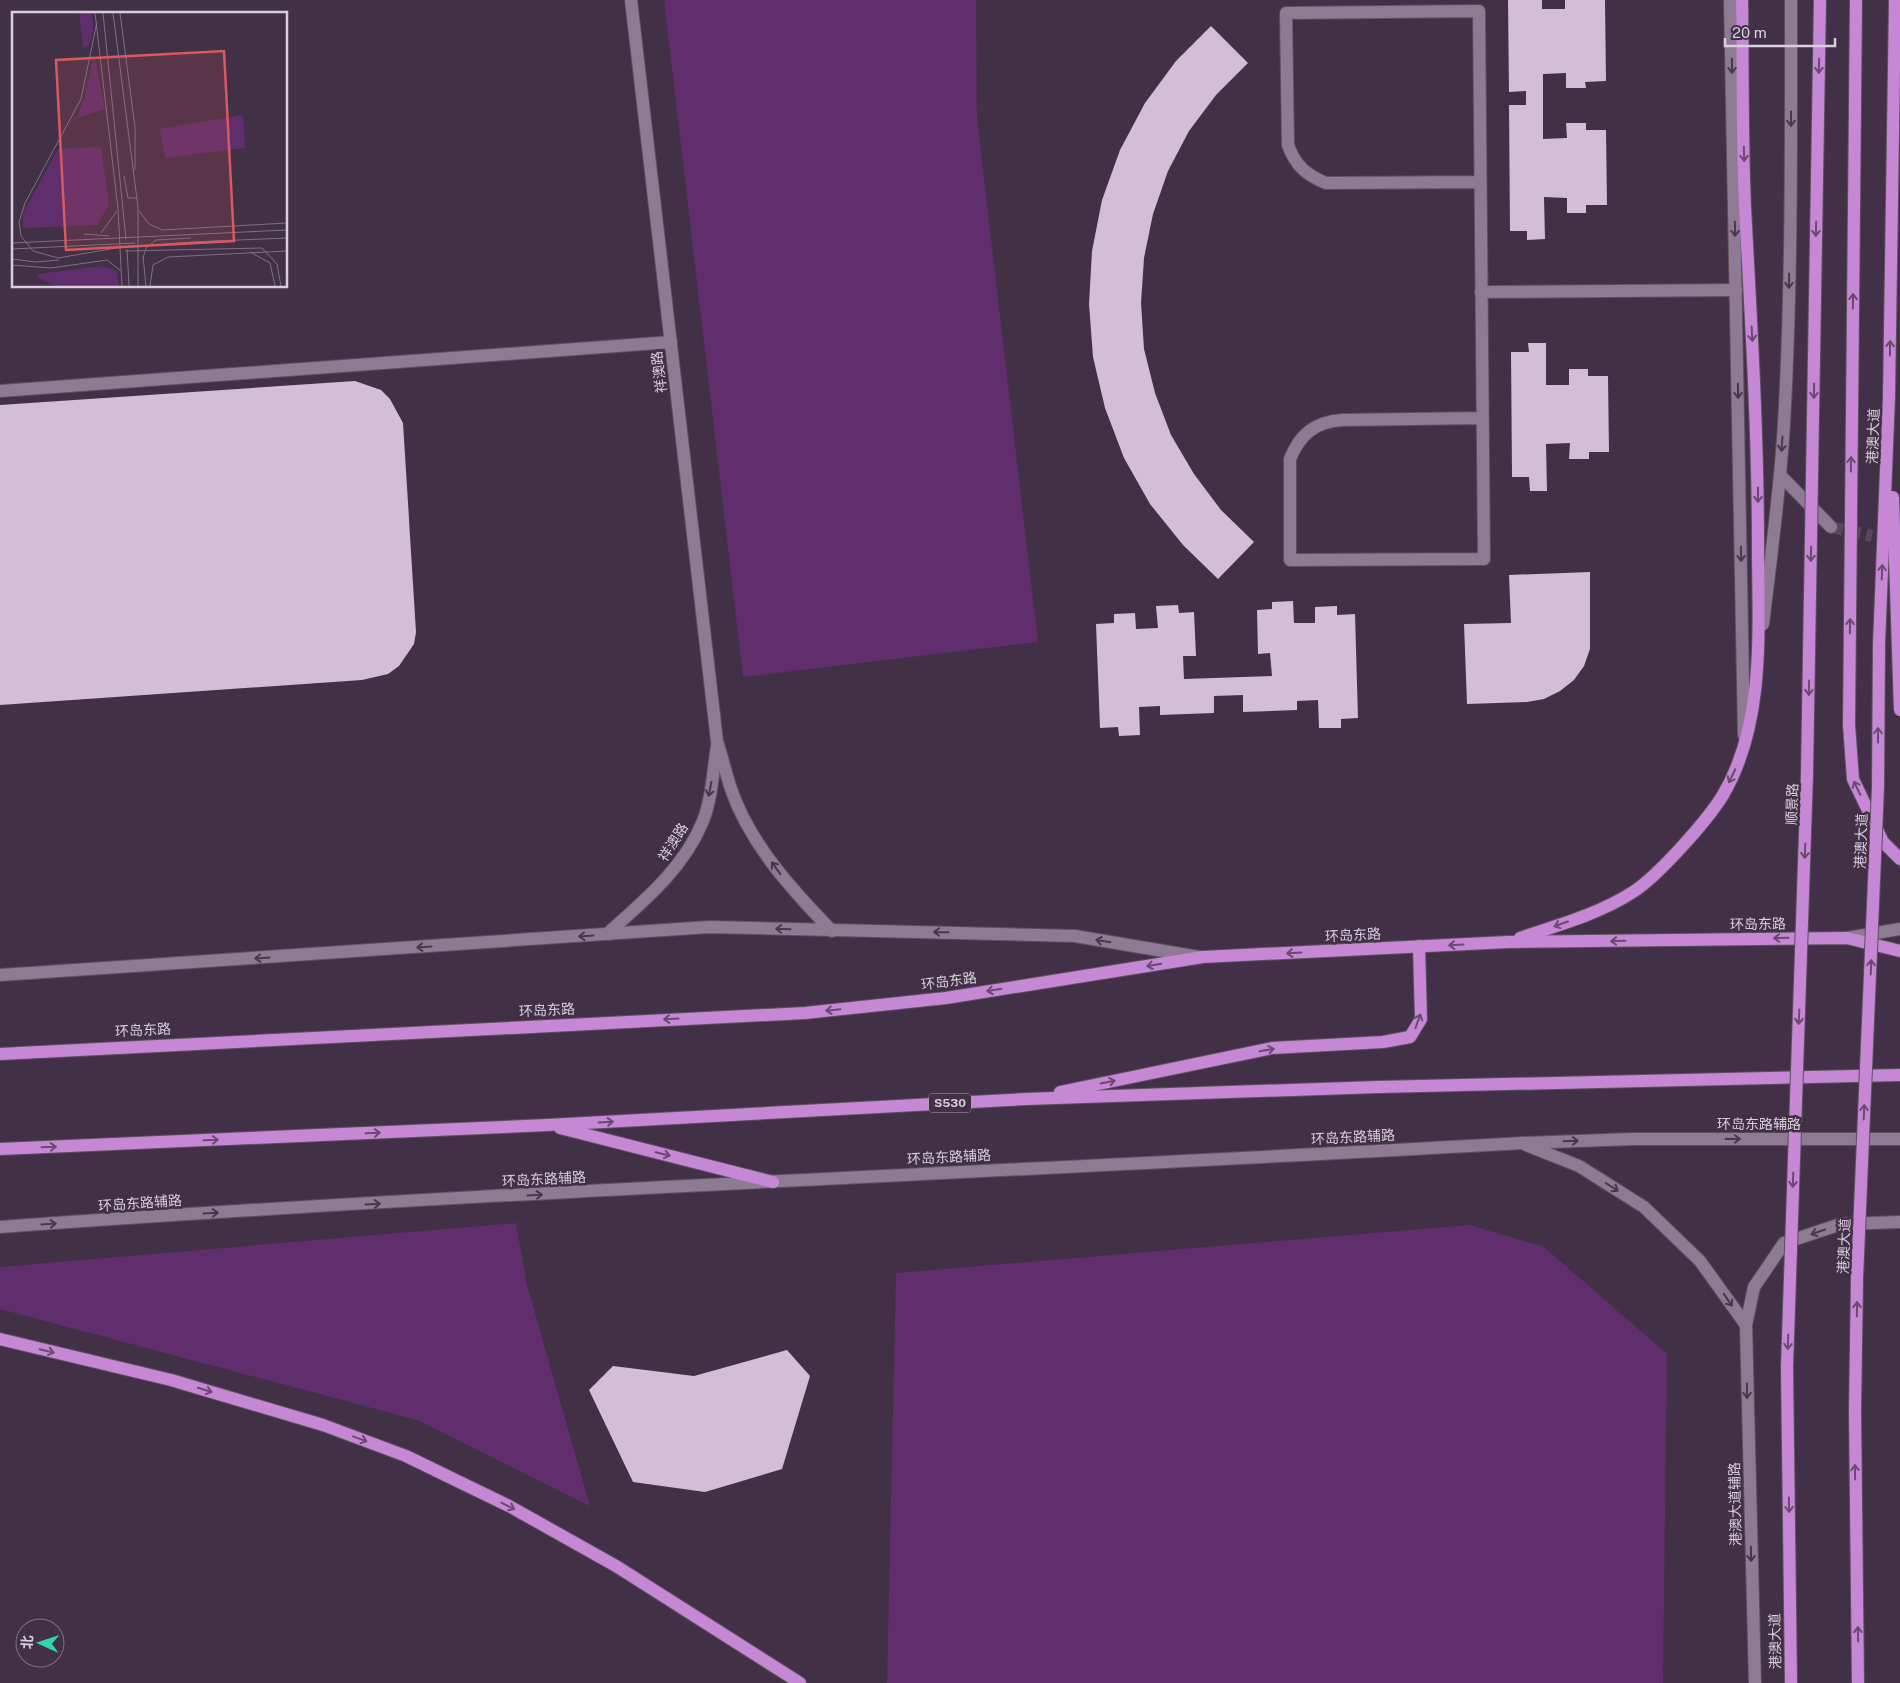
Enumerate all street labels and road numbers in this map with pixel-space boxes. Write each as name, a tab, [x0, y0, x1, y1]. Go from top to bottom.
street label: 祥澳路	[649, 350, 669, 394]
street label: 港澳大道	[1864, 408, 1882, 464]
street label: 顺景路	[1783, 783, 1801, 825]
street label: 港澳大道	[1852, 813, 1870, 869]
street label: 祥澳路	[655, 820, 691, 864]
street label: 环岛东路	[1730, 916, 1786, 932]
street label: 环岛东路	[1325, 926, 1381, 944]
street label: 环岛东路	[920, 969, 978, 993]
street label: 环岛东路	[519, 1001, 575, 1019]
street label: 环岛东路	[115, 1021, 171, 1039]
road number: S530	[929, 1094, 971, 1112]
street label: 环岛东路辅路	[1717, 1116, 1801, 1132]
street label: 环岛东路辅路	[1311, 1127, 1395, 1147]
street label: 环岛东路辅路	[907, 1147, 991, 1167]
street label: 环岛东路辅路	[502, 1169, 586, 1189]
street label: 环岛东路辅路	[98, 1192, 182, 1214]
street label: 港澳大道	[1835, 1218, 1853, 1274]
street label: 港澳大道辅路	[1726, 1462, 1744, 1546]
street label: 港澳大道	[1767, 1613, 1783, 1669]

